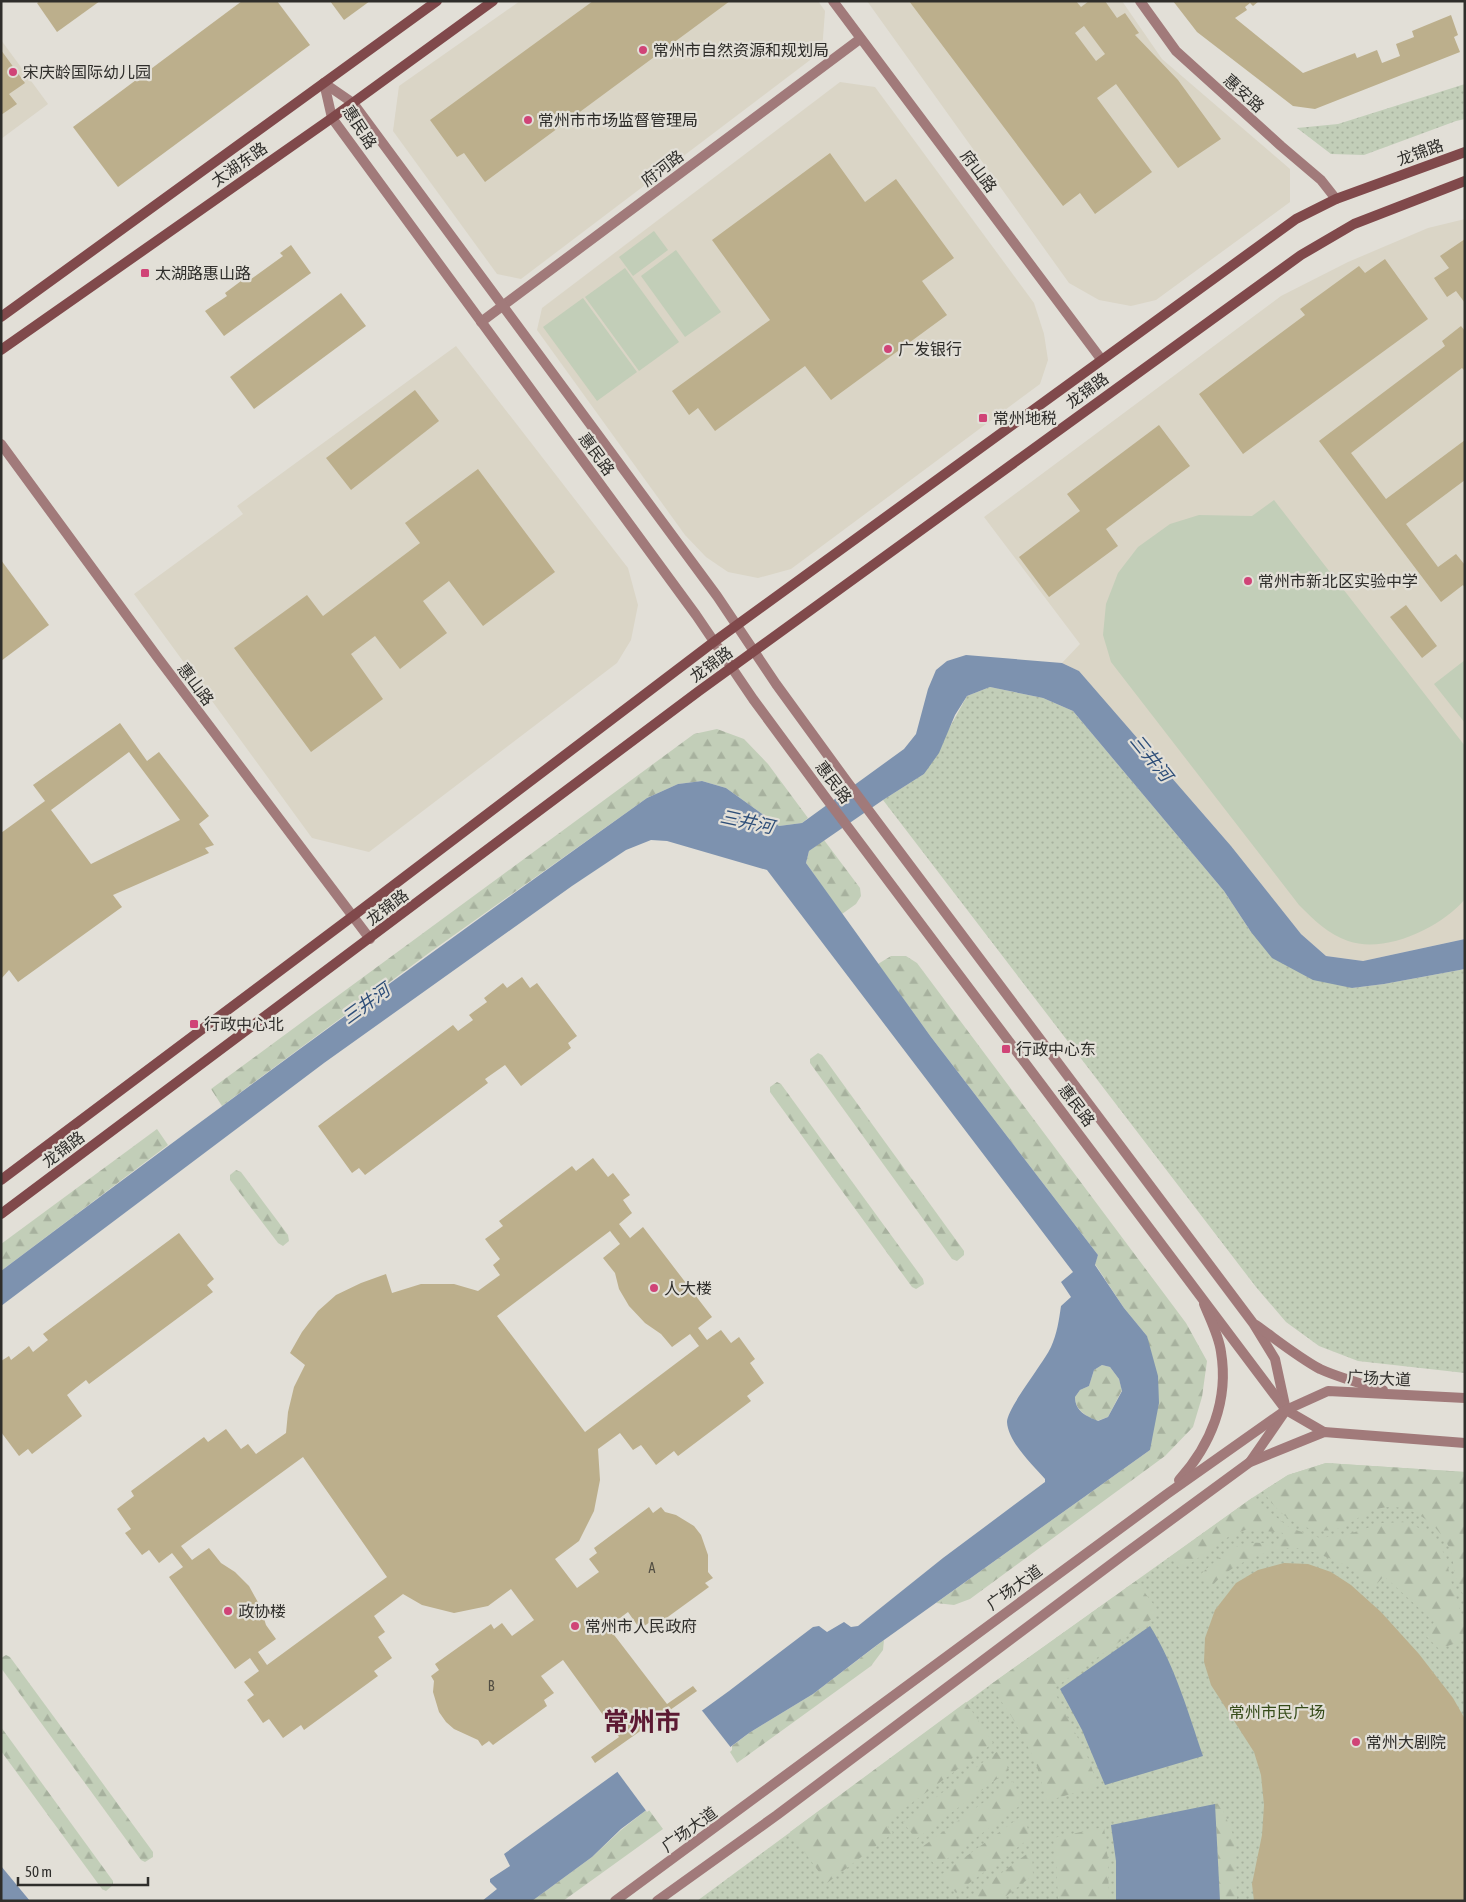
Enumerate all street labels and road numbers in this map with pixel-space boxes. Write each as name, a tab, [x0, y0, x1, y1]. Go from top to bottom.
street label: 惠安路	[1220, 70, 1268, 116]
street label: 惠民路	[339, 102, 381, 152]
street label: 龙锦路	[1394, 135, 1446, 169]
street label: 太湖东路	[208, 138, 270, 190]
street label: 府河路	[637, 146, 687, 190]
street label: 府山路	[957, 146, 1001, 196]
street label: 龙锦路	[1062, 369, 1112, 411]
street label: 惠民路	[576, 429, 618, 479]
street label: 龙锦路	[686, 643, 736, 685]
street label: 惠山路	[174, 659, 218, 709]
street label: 惠民路	[812, 757, 856, 807]
street label: 龙锦路	[362, 885, 412, 929]
street label: 惠民路	[1055, 1080, 1099, 1130]
street label: 龙锦路	[38, 1127, 88, 1171]
street label: 广场大道	[1347, 1367, 1411, 1389]
street label: 广场大道	[983, 1561, 1045, 1613]
street label: 广场大道	[658, 1803, 720, 1855]

